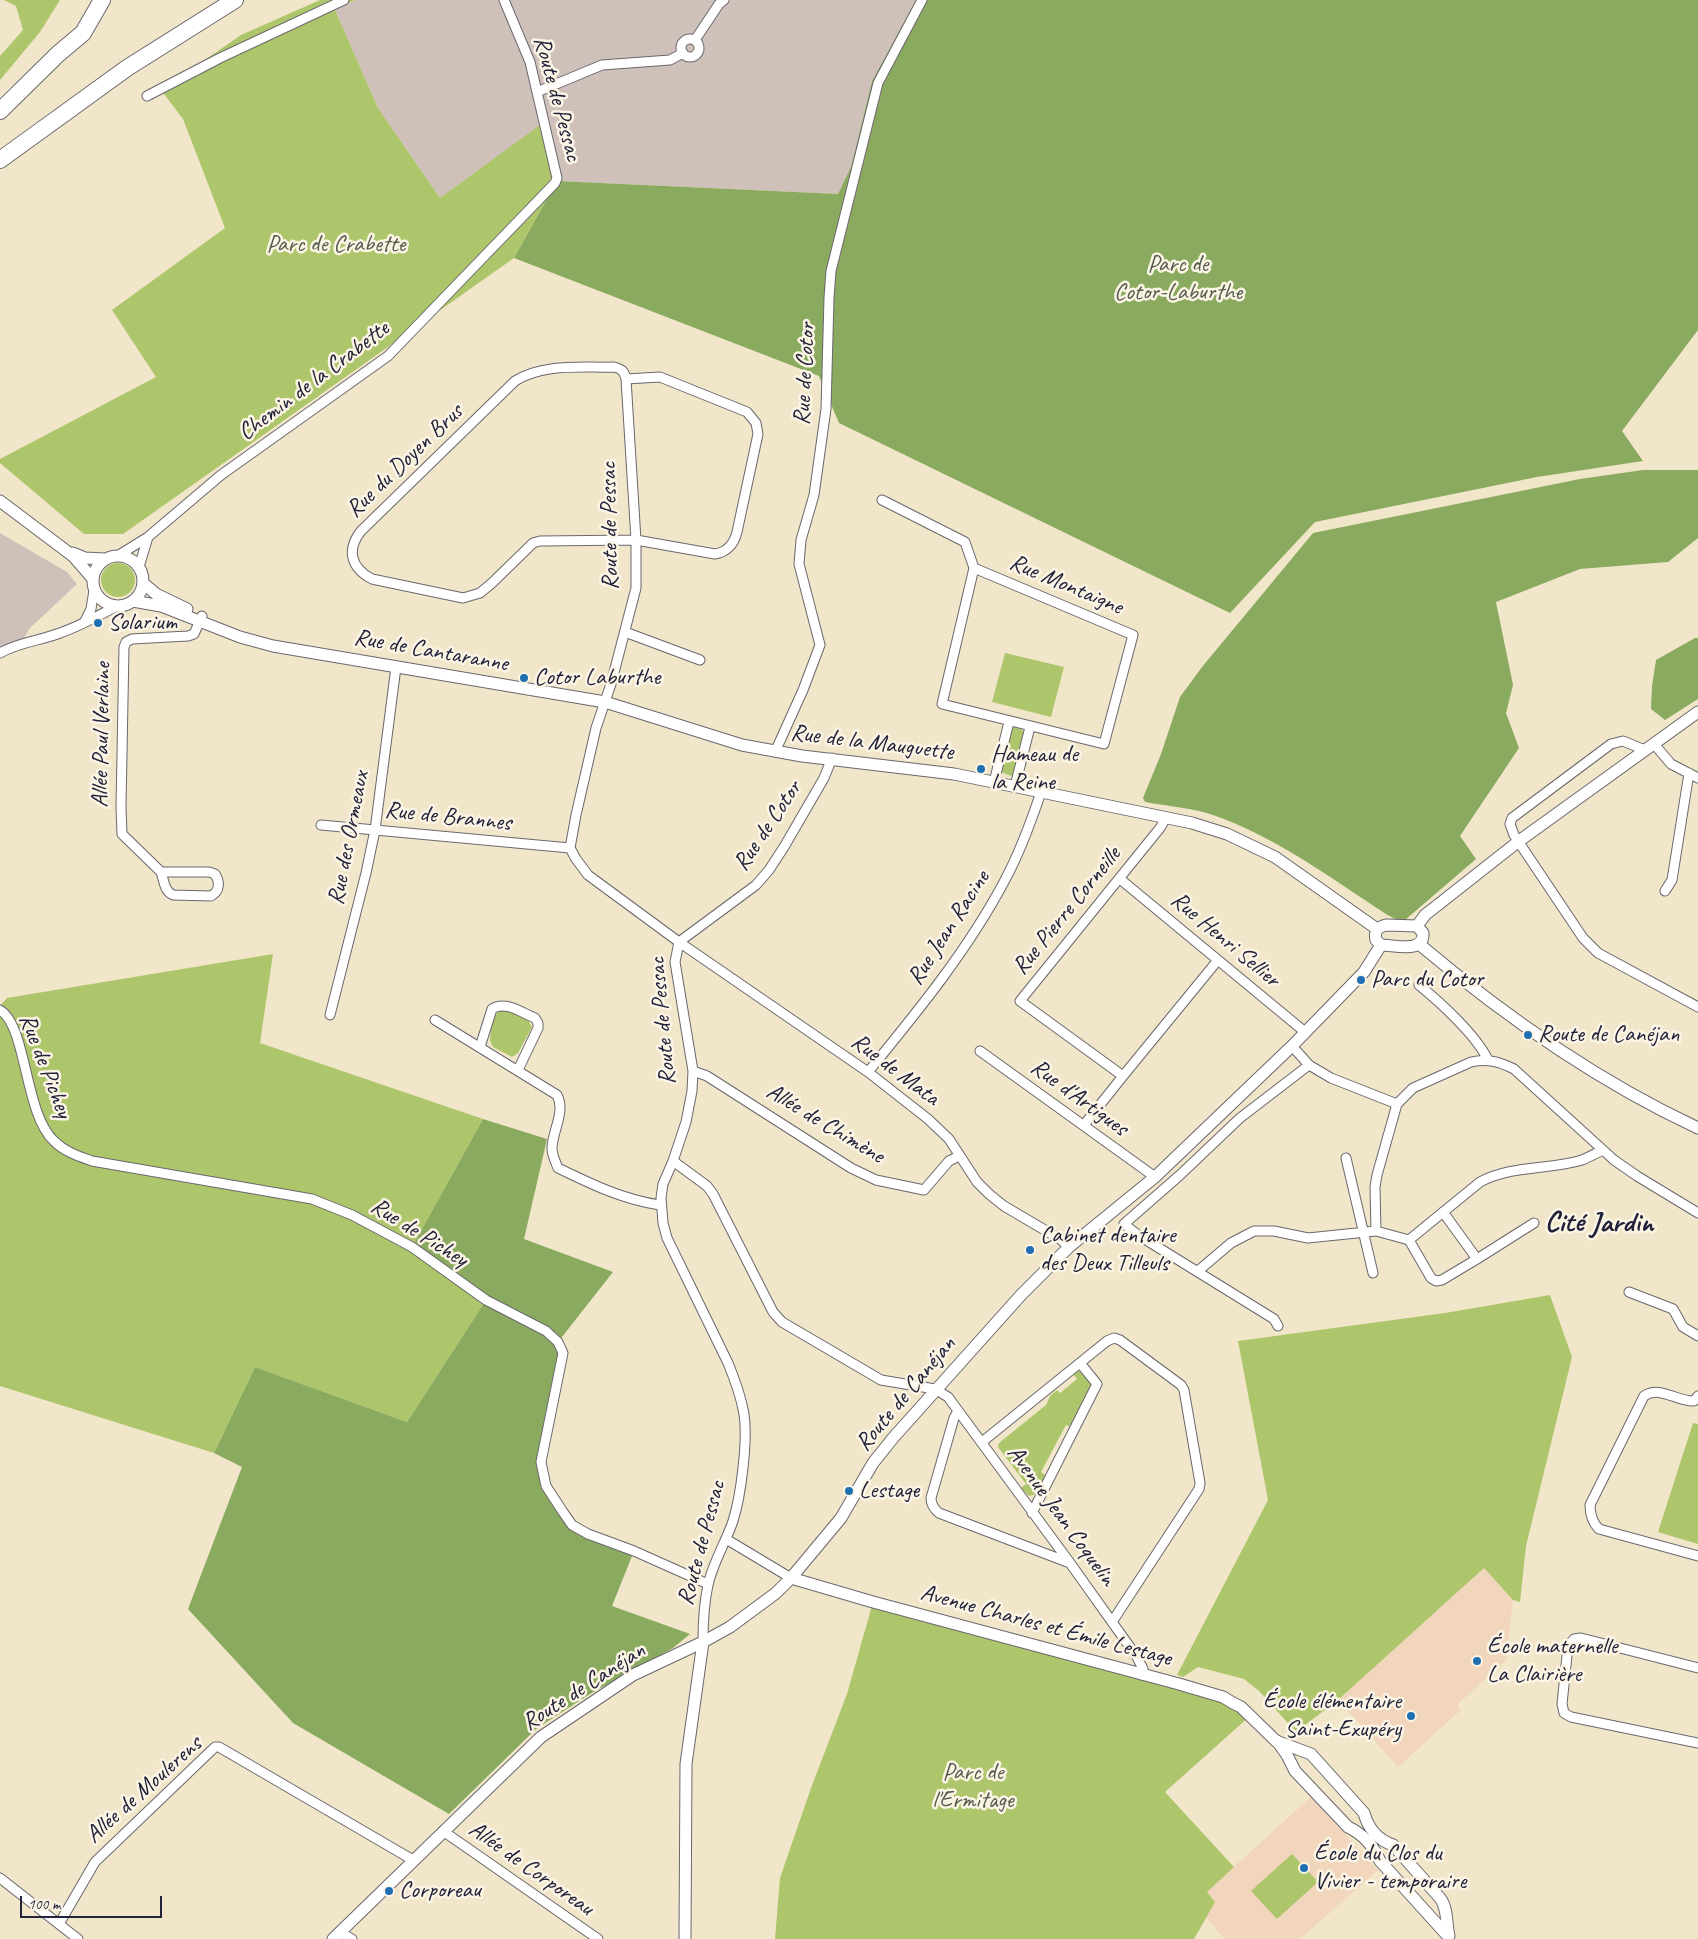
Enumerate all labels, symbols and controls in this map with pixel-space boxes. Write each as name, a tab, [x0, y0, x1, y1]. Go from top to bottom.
street label: Route de Pessac	[527, 33, 587, 165]
park label: Parc de Crabette	[267, 231, 405, 259]
park label: Parc de Cotor-Laburthe	[1114, 251, 1242, 307]
street label: Chemin de la Crabette	[233, 315, 395, 447]
street label: Rue de Cotor	[788, 322, 822, 426]
street label: Rue du Doyen Brus	[340, 398, 470, 524]
street label: Route de Pessac	[594, 462, 626, 590]
street label: Rue Montaigne	[1005, 548, 1127, 622]
place label: Solarium	[108, 609, 177, 637]
marker: Solarium	[92, 617, 104, 629]
street label: Rue de Cantaranne	[352, 623, 510, 679]
street label: Allée Paul Verlaine	[86, 662, 118, 808]
place label: Cotor Laburthe	[534, 664, 660, 692]
marker: Cotor Laburthe	[518, 672, 530, 684]
street label: Rue de la Mauguette	[789, 719, 955, 767]
place label: Hameau de la Reine	[991, 741, 1078, 797]
marker: Hameau de la Reine	[975, 763, 987, 775]
street label: Rue des Ormeaux	[322, 769, 376, 907]
street label: Rue de Cotor	[727, 775, 809, 877]
street label: Rue de Brannes	[383, 796, 513, 838]
street label: Rue Pierre Corneille	[1007, 841, 1127, 981]
street label: Rue Jean Racine	[901, 865, 997, 991]
street label: Rue Henri Sellier	[1164, 886, 1286, 994]
street label: Route de Pessac	[643, 956, 683, 1086]
place label: Parc du Cotor	[1371, 966, 1483, 994]
marker: Parc du Cotor	[1355, 974, 1367, 986]
street label: Rue de Pichey	[12, 1010, 78, 1122]
place label: Route de Canéjan	[1538, 1021, 1679, 1049]
street label: Rue de Mata	[845, 1027, 945, 1113]
marker: Route de Canéjan	[1522, 1029, 1534, 1041]
street label: Rue d'Artigues	[1025, 1053, 1133, 1143]
street label: Allée de Chimène	[761, 1077, 889, 1171]
street label: Rue de Pichey	[365, 1192, 473, 1274]
district label: Cité Jardin	[1545, 1206, 1653, 1240]
place label: Cabinet dentaire des Deux Tilleuls	[1040, 1222, 1176, 1278]
marker: Cabinet dentaire des Deux Tilleuls	[1024, 1244, 1036, 1256]
street label: Route de Canéjan	[850, 1331, 962, 1457]
street label: Avenue Jean Coquelin	[1000, 1440, 1122, 1592]
street label: Route de Pessac	[672, 1477, 732, 1609]
place label: Lestage	[859, 1477, 919, 1505]
marker: Lestage	[843, 1485, 855, 1497]
street label: Avenue Charles et Émile Lestage	[917, 1579, 1175, 1673]
place label: École maternelle La Clairière	[1487, 1633, 1618, 1689]
street label: Route de Canéjan	[517, 1636, 651, 1738]
marker: École maternelle La Clairière	[1471, 1655, 1483, 1667]
place label: École élémentaire Saint-Exupéry	[1263, 1688, 1401, 1744]
marker: École élémentaire Saint-Exupéry	[1405, 1710, 1417, 1722]
street label: Allée de Moulerens	[80, 1730, 208, 1850]
park label: Parc de l'Ermitage	[932, 1759, 1014, 1815]
street label: Allée de Corporeau	[463, 1815, 599, 1923]
place label: École du Clos du Vivier - temporaire	[1314, 1840, 1466, 1896]
marker: École du Clos du Vivier - temporaire	[1298, 1862, 1310, 1874]
place label: Corporeau	[399, 1877, 481, 1905]
marker: Corporeau	[383, 1885, 395, 1897]
scale bar	[22, 1886, 165, 1918]
text: 100 m	[28, 1895, 60, 1914]

